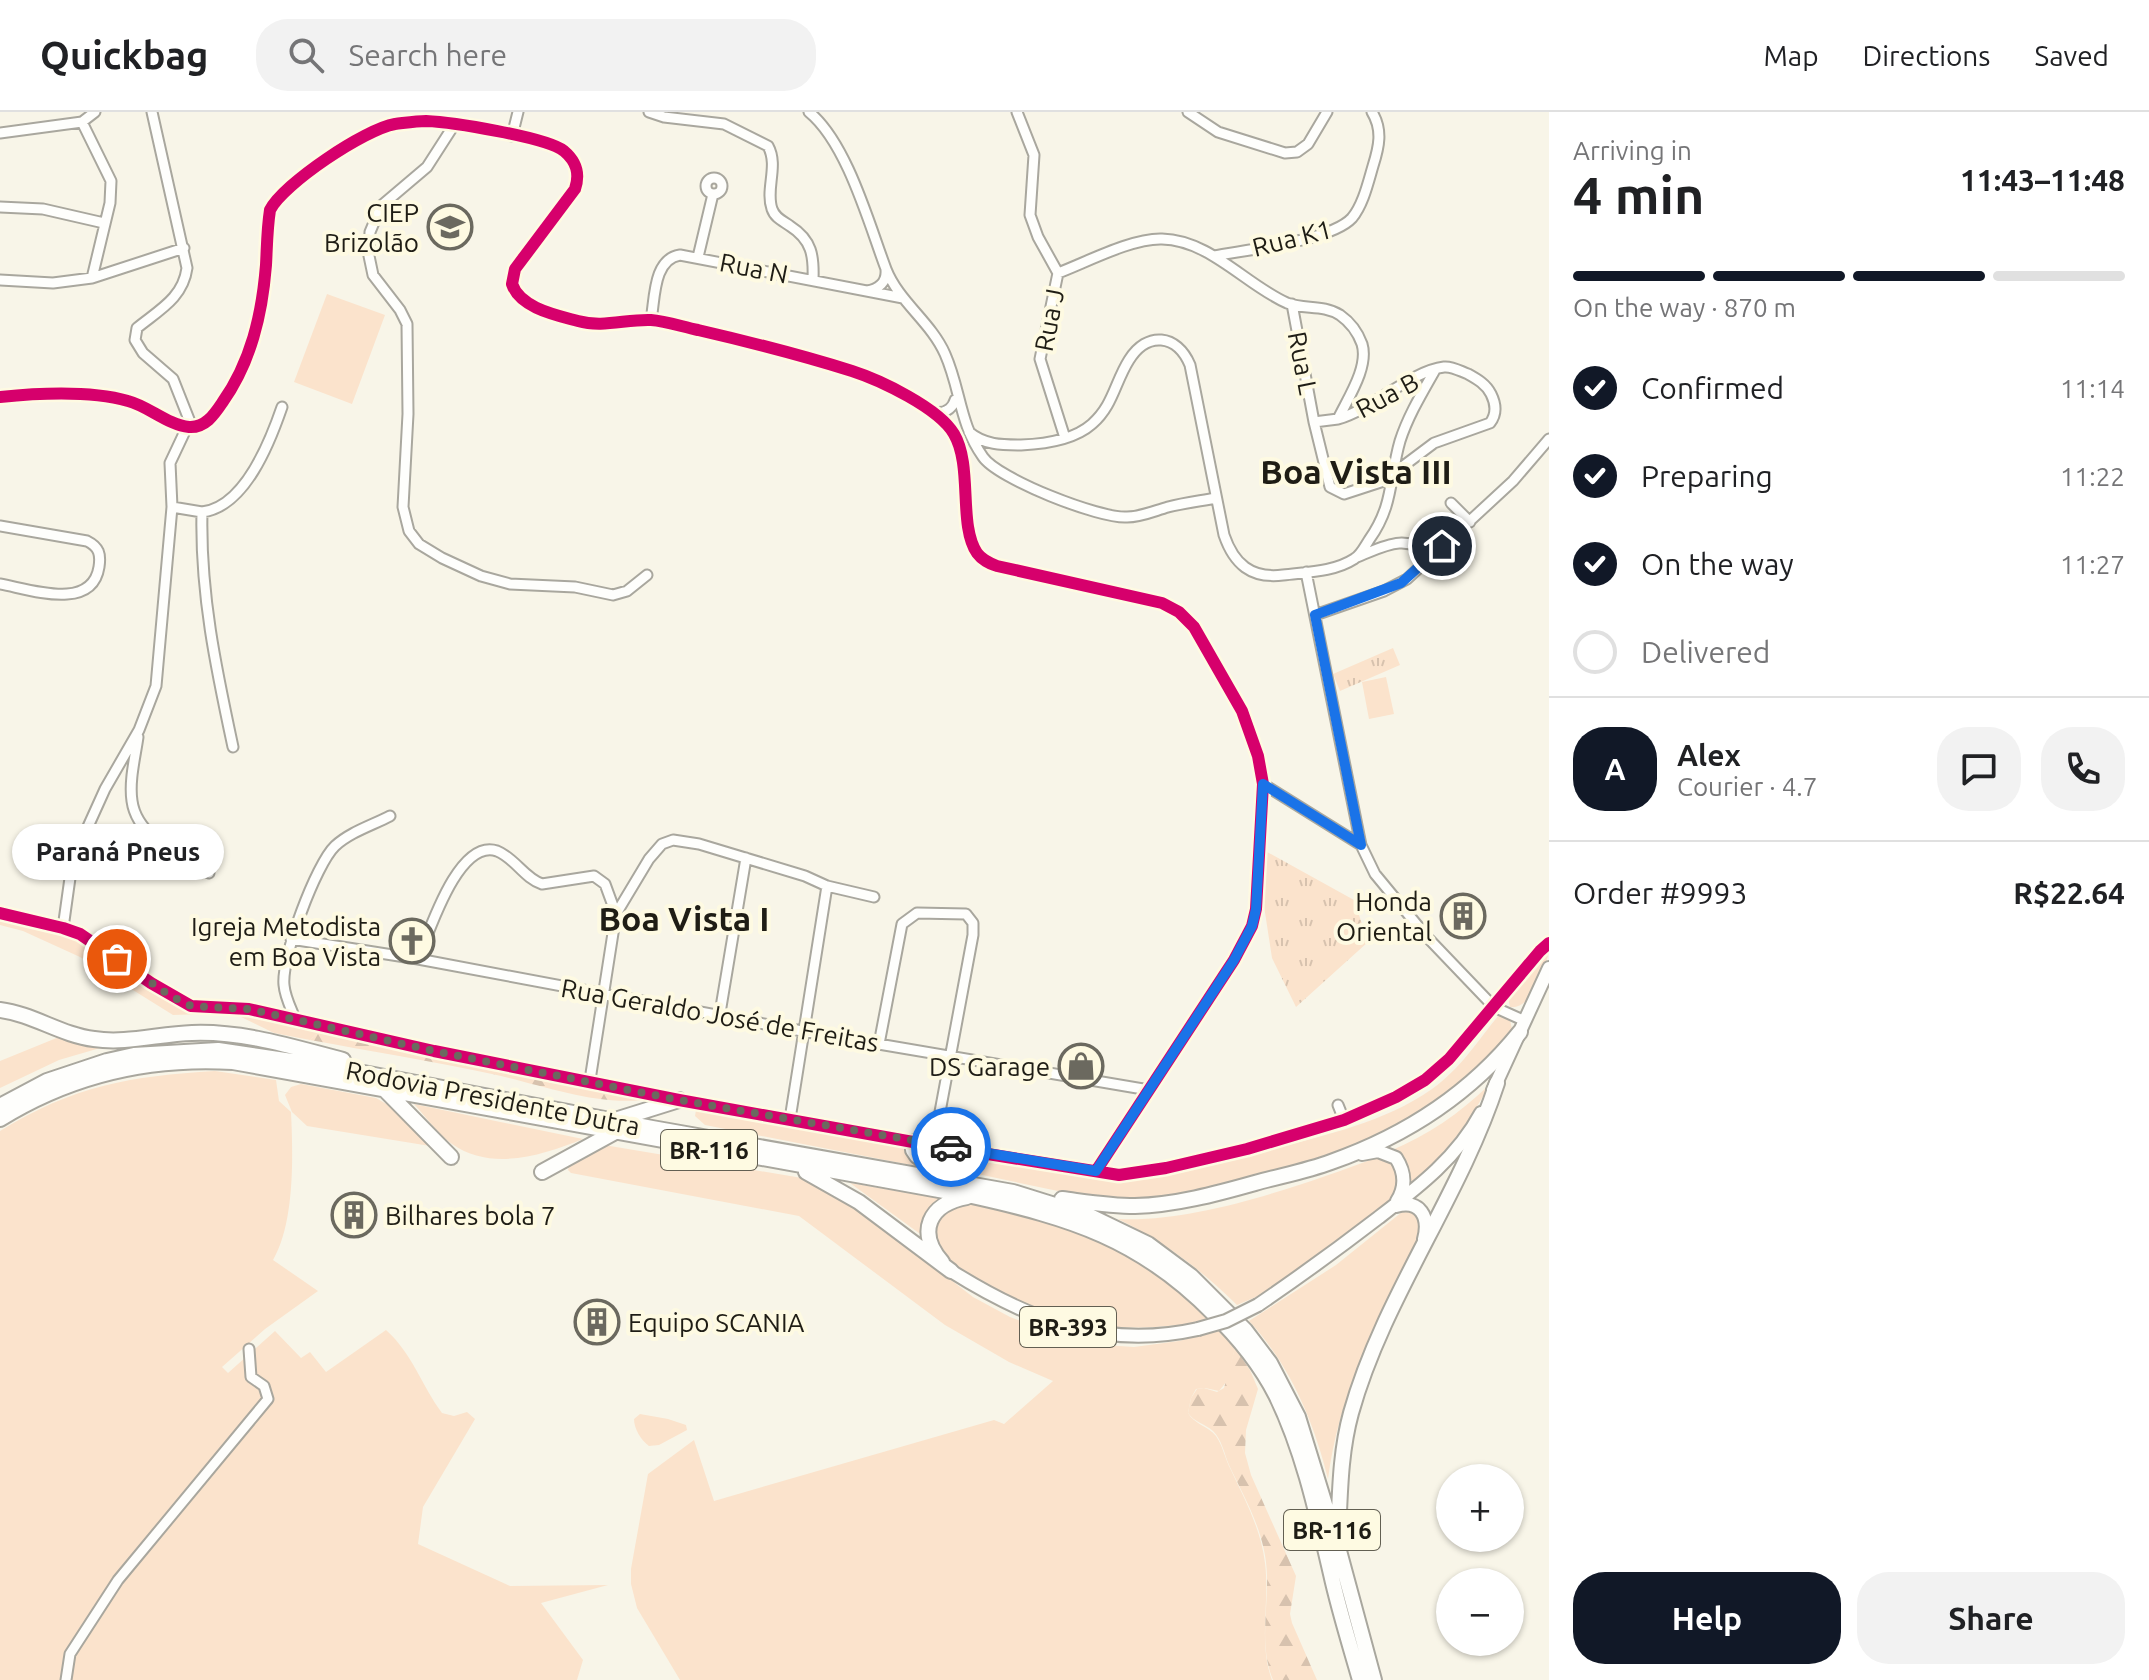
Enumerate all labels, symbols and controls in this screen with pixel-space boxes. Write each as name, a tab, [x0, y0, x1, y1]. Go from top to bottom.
search box	[256, 19, 816, 91]
icon: search	[284, 33, 328, 77]
text: Quickbag	[40, 34, 208, 76]
text: Search here	[348, 38, 507, 72]
text: Map	[1763, 40, 1819, 71]
text: Directions	[1863, 40, 1990, 71]
text: Saved	[2034, 40, 2109, 71]
text: Arriving in	[1573, 136, 1692, 165]
text: 11:43–11:48	[1960, 163, 2125, 197]
text: 4 min	[1573, 166, 1704, 224]
place label: CIEP Brizolão	[324, 198, 419, 257]
school or university icon: CIEP Brizolão	[426, 203, 474, 251]
street label: Rua K1	[1249, 214, 1335, 262]
street label: Rua N	[717, 247, 791, 289]
street label: Rua J	[1029, 286, 1069, 354]
text: On the way · 870 m	[1573, 293, 1796, 322]
street label: Rua L	[1283, 329, 1323, 397]
street label: Rua B	[1351, 366, 1423, 424]
icon: check	[1573, 366, 1617, 410]
text: Confirmed	[1641, 371, 1784, 405]
text: 11:14	[2060, 374, 2125, 403]
district label: Boa Vista III	[1260, 452, 1452, 490]
icon: check	[1573, 454, 1617, 498]
text: Preparing	[1641, 459, 1773, 493]
text: 11:22	[2060, 462, 2125, 491]
pin	[1408, 512, 1476, 580]
icon: home	[1420, 524, 1464, 568]
icon: check	[1573, 542, 1617, 586]
text: On the way	[1641, 547, 1794, 581]
text: 11:27	[2060, 550, 2125, 579]
text: Delivered	[1641, 635, 1770, 669]
button: chat	[1937, 727, 2021, 811]
button: phone	[2041, 727, 2125, 811]
text: Alex	[1677, 738, 1741, 772]
text: A	[1604, 752, 1626, 786]
text: Courier · 4.7	[1677, 772, 1817, 801]
callout: Paraná Pneus	[11, 823, 223, 879]
text: Paraná Pneus	[36, 837, 200, 866]
text: Order #9993	[1573, 876, 1747, 910]
text: R$22.64	[2013, 876, 2125, 910]
place label: Honda Oriental	[1336, 887, 1432, 946]
building icon: Honda Oriental	[1439, 892, 1487, 940]
district label: Boa Vista I	[599, 899, 769, 937]
place label: Igreja Metodista em Boa Vista	[191, 912, 381, 971]
church icon: Igreja Metodista em Boa Vista	[388, 917, 436, 965]
pin	[83, 925, 151, 993]
icon: bag	[95, 937, 139, 981]
street label: Rua Geraldo José de Freitas	[559, 973, 881, 1057]
shop icon: DS Garage	[1057, 1042, 1105, 1090]
place label: DS Garage	[929, 1052, 1050, 1081]
street label: Rodovia Presidente Dutra	[344, 1055, 642, 1141]
courier	[911, 1107, 991, 1187]
icon: car	[929, 1125, 973, 1169]
road number: BR-116	[661, 1130, 757, 1170]
building icon: Bilhares bola 7	[330, 1191, 378, 1239]
place label: Bilhares bola 7	[385, 1201, 556, 1230]
building icon: Equipo SCANIA	[573, 1298, 621, 1346]
road number: BR-393	[1020, 1307, 1116, 1347]
place label: Equipo SCANIA	[628, 1308, 805, 1337]
map controls	[1436, 1464, 1524, 1656]
button: +	[1436, 1464, 1524, 1552]
road number: BR-116	[1284, 1510, 1380, 1550]
button: −	[1436, 1568, 1524, 1656]
button: Help	[1573, 1572, 1841, 1664]
button: Share	[1857, 1572, 2125, 1664]

